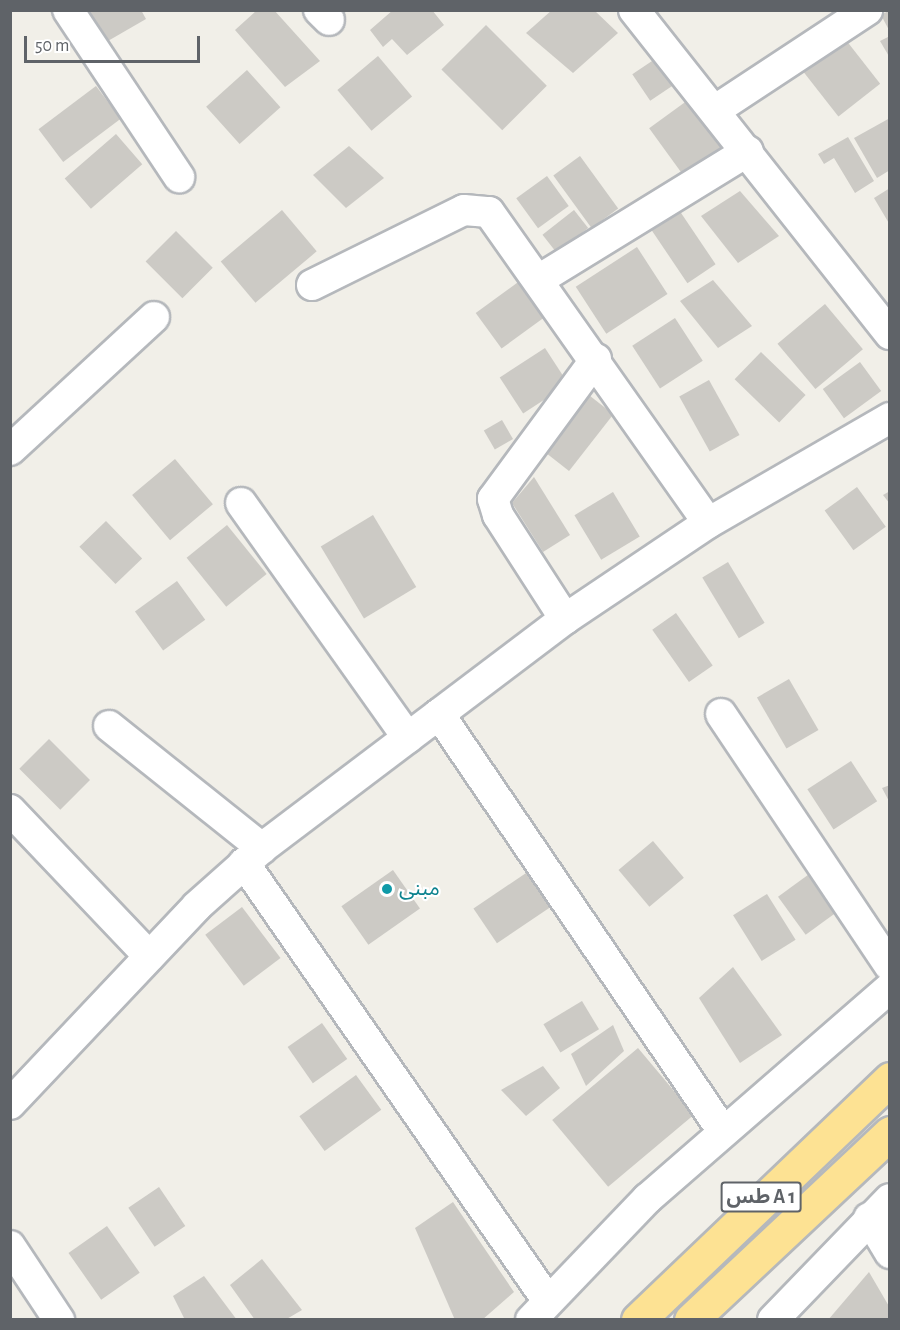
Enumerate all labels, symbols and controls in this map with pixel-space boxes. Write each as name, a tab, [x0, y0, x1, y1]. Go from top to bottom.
scale bar	[27, 24, 202, 62]
text: 50 m	[35, 37, 69, 55]
place label: مبنى	[399, 876, 440, 902]
marker: مبنى	[380, 882, 394, 896]
road number: طس A 1	[720, 1180, 801, 1214]

